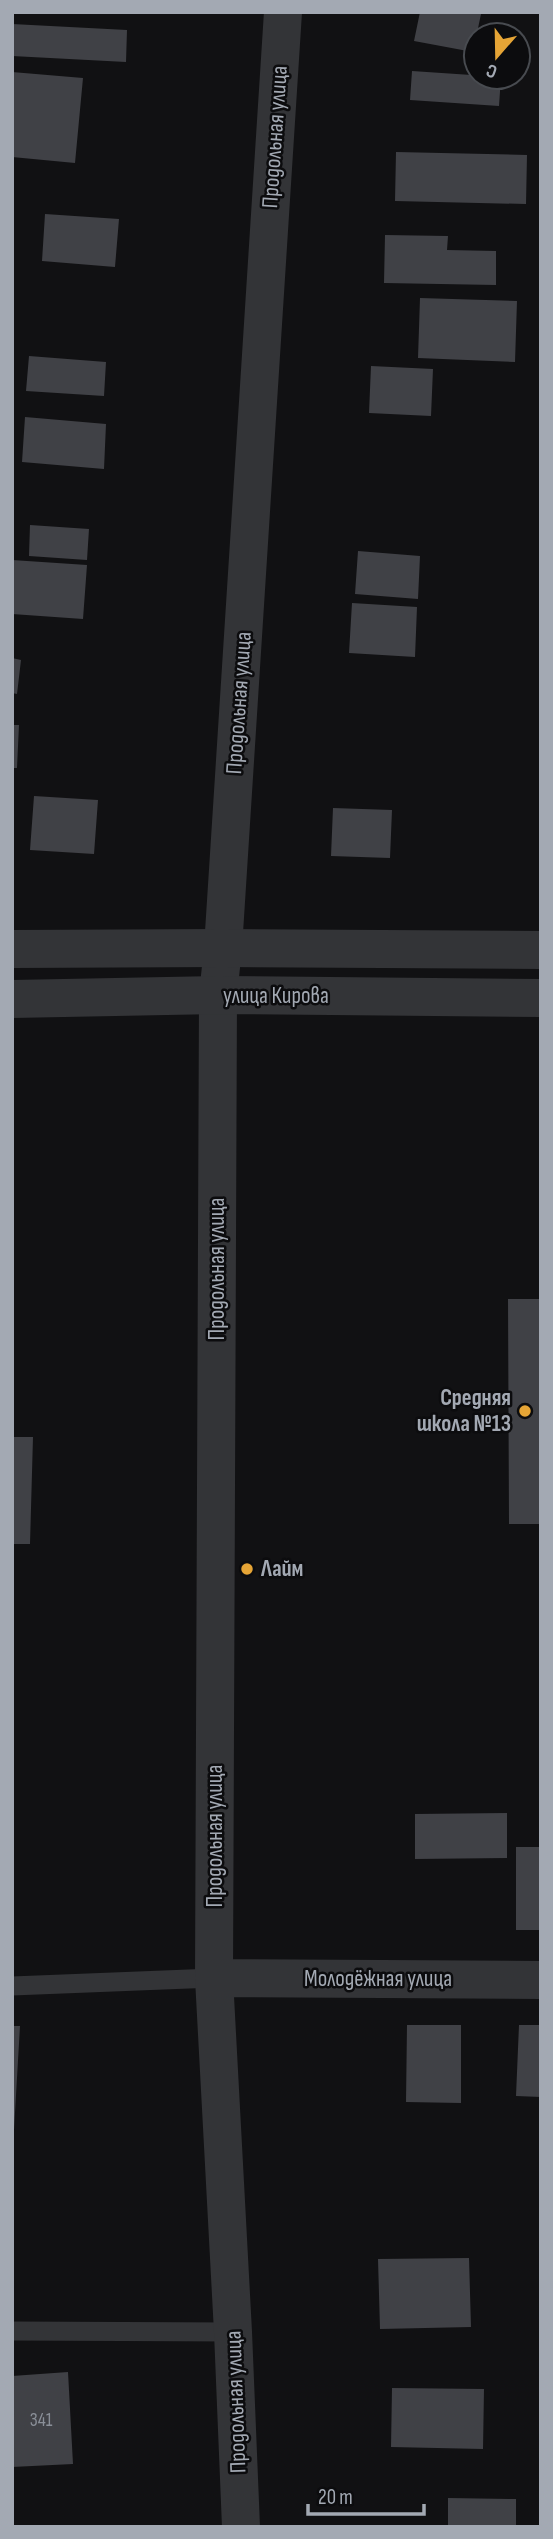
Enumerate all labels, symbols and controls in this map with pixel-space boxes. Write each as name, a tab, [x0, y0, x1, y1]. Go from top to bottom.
north arrow	[462, 21, 532, 91]
text: С	[483, 58, 500, 83]
street label: Продольная улица	[256, 65, 294, 209]
street label: Продольная улица	[220, 631, 258, 775]
street label: улица Кирова	[223, 982, 329, 1010]
street label: Продольная улица	[203, 1198, 231, 1340]
place label: Средняя школа №13	[417, 1384, 511, 1438]
marker: Средняя школа №13	[517, 1403, 533, 1419]
place label: Лайм	[260, 1555, 303, 1583]
marker: Лайм	[239, 1561, 255, 1577]
street label: Продольная улица	[201, 1765, 229, 1907]
street label: Молодёжная улица	[304, 1965, 452, 1993]
street label: Продольная улица	[220, 2330, 252, 2474]
house number: 341	[30, 2409, 53, 2432]
scale bar	[308, 2472, 424, 2516]
text: 20 m	[318, 2485, 353, 2510]

